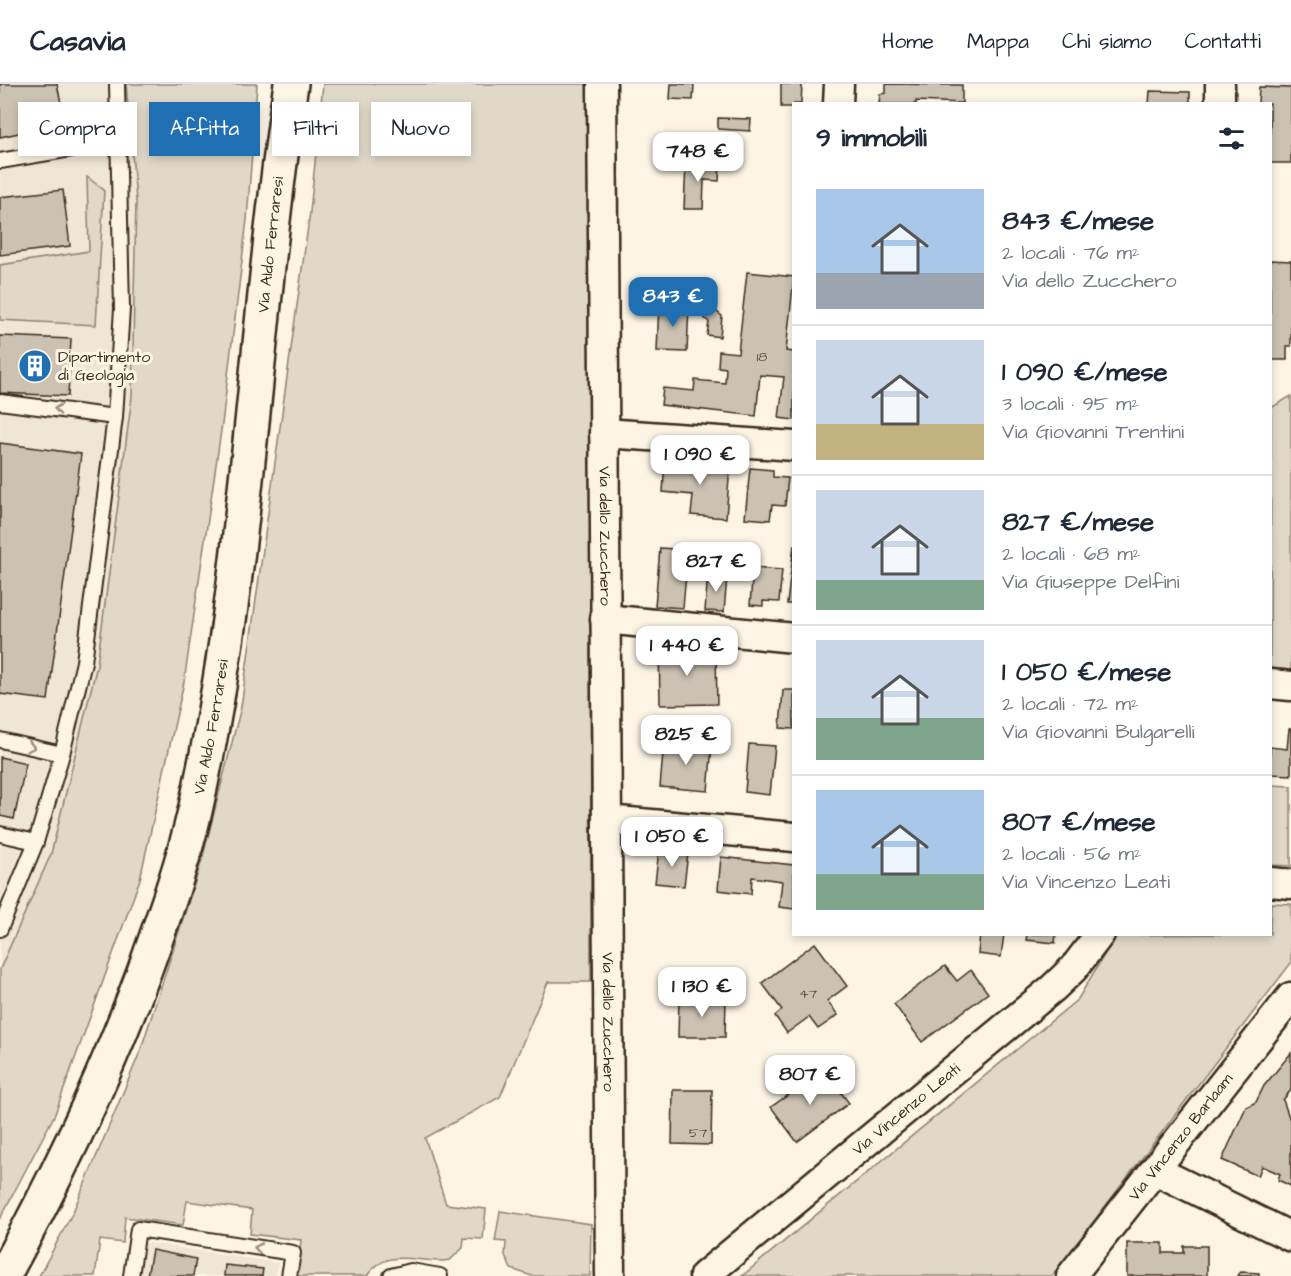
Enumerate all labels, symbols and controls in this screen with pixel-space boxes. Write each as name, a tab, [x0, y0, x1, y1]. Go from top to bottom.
text: Casavia	[30, 22, 125, 61]
text: Home	[882, 27, 934, 56]
text: Mappa	[967, 27, 1029, 56]
text: Chi siamo	[1062, 27, 1151, 56]
text: Contatti	[1184, 27, 1261, 56]
chip: Compra	[18, 102, 137, 156]
chip: Affitta	[149, 102, 260, 156]
chip: Filtri	[272, 102, 359, 156]
chip: Nuovo	[371, 102, 471, 156]
text: 9 immobili	[816, 120, 927, 156]
icon: filters	[1215, 122, 1248, 155]
pin: 748 €	[656, 132, 740, 183]
text: 748 €	[667, 137, 729, 165]
street label: Via Aldo Ferraresi	[252, 175, 289, 314]
text: 843 €/mese	[1002, 203, 1154, 239]
icon: home	[864, 213, 936, 285]
text: 2 locali · 76 m²	[1002, 239, 1140, 267]
text: Via dello Zucchero	[1002, 267, 1177, 295]
pin: 843 €	[631, 277, 715, 328]
text: 843 €	[643, 282, 703, 310]
place label: Dipartimento di Geologia	[58, 346, 150, 387]
house number: 18	[757, 347, 767, 367]
building icon: Dipartimento di Geologia	[17, 348, 53, 384]
text: 1 090 €/mese	[1002, 354, 1168, 390]
icon: home	[864, 364, 936, 436]
text: 3 locali · 95 m²	[1002, 390, 1139, 418]
one-way arrow	[53, 404, 62, 416]
text: Via Giovanni Trentini	[1002, 418, 1184, 446]
pin: 1 090 €	[645, 435, 755, 486]
text: 1 090 €	[664, 440, 736, 468]
street label: Via dello Zucchero	[594, 466, 617, 606]
text: 827 €/mese	[1002, 504, 1154, 540]
icon: home	[864, 514, 936, 586]
text: 2 locali · 68 m²	[1002, 540, 1140, 568]
pin: 827 €	[674, 542, 758, 593]
text: 827 €	[686, 547, 746, 575]
text: Via Giuseppe Delfini	[1002, 568, 1180, 596]
pin: 1 440 €	[632, 626, 742, 677]
text: 1 440 €	[650, 631, 724, 659]
text: 1 050 €/mese	[1002, 654, 1171, 690]
street label: Via Aldo Ferraresi	[188, 657, 234, 796]
icon: home	[864, 664, 936, 736]
text: 2 locali · 72 m²	[1002, 690, 1139, 718]
pin: 825 €	[644, 715, 728, 766]
text: Via Giovanni Bulgarelli	[1002, 718, 1195, 746]
text: 825 €	[655, 720, 717, 748]
one-way arrow	[26, 740, 36, 753]
text: 807 €/mese	[1002, 804, 1156, 840]
icon: home	[864, 814, 936, 886]
pin: 1 050 €	[617, 817, 727, 868]
text: 1 050 €	[635, 822, 709, 850]
text: 2 locali · 56 m²	[1002, 840, 1141, 868]
text: Via Vincenzo Leati	[1002, 868, 1170, 896]
street label: Via dello Zucchero	[597, 952, 620, 1092]
pin: 1 130 €	[647, 967, 757, 1018]
text: 1 130 €	[672, 972, 732, 1000]
house number: 47	[799, 984, 817, 1004]
pin: 807 €	[768, 1055, 852, 1106]
street label: Via Vincenzo Leati	[847, 1058, 965, 1160]
text: 807 €	[779, 1060, 841, 1088]
street label: Via Vincenzo Barlaam	[1123, 1068, 1238, 1206]
house number: 57	[689, 1123, 708, 1143]
one-way arrow	[253, 1242, 263, 1254]

